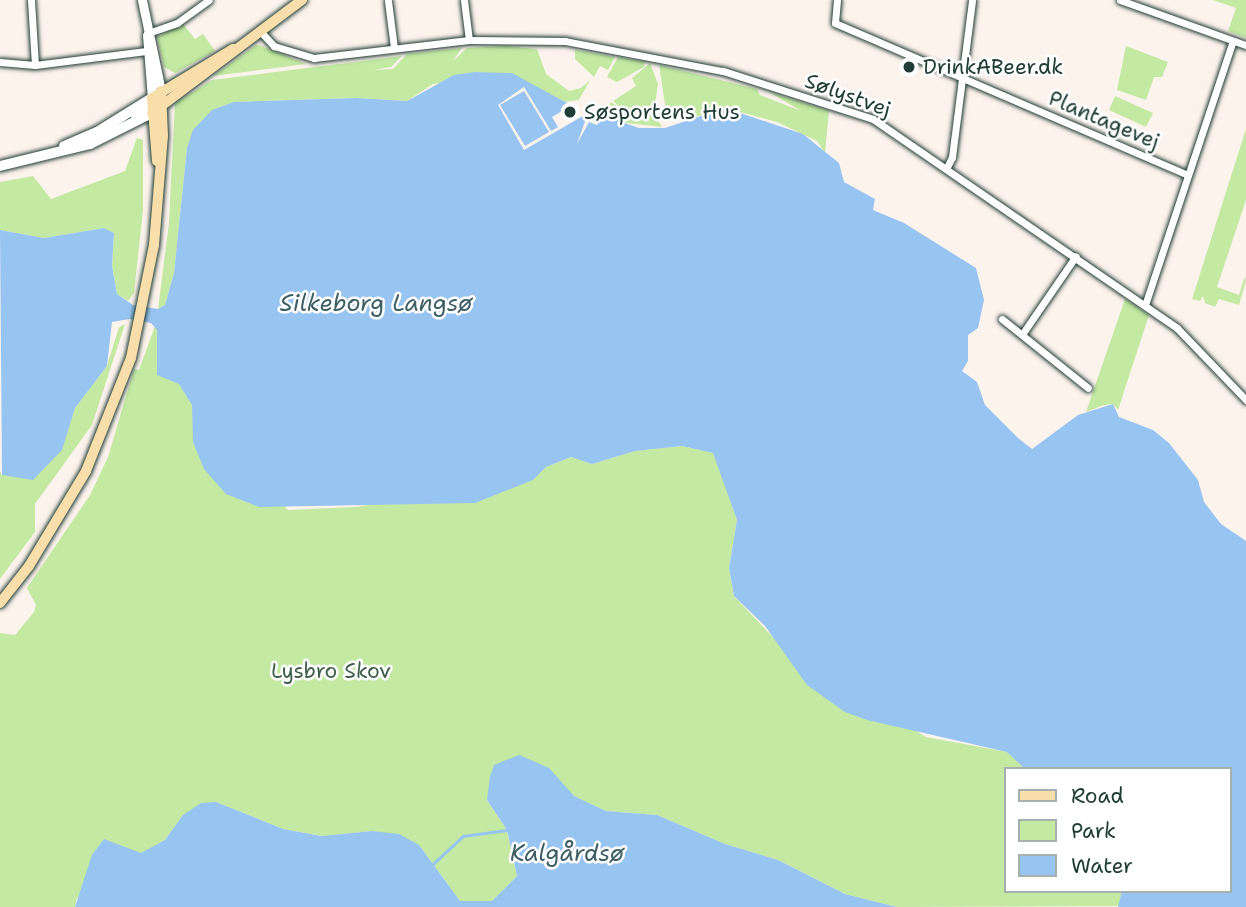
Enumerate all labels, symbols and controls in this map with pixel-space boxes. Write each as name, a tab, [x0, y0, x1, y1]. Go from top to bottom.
place label: DrinkABeer.dk	[923, 54, 1063, 80]
marker: DrinkABeer.dk	[901, 59, 917, 75]
street label: Sølystvej	[802, 68, 894, 122]
street label: Plantagevej	[1045, 85, 1163, 155]
place label: Søsportens Hus	[584, 99, 740, 125]
marker: Søsportens Hus	[562, 104, 578, 120]
water label: Silkeborg Langsø	[280, 289, 472, 317]
park label: Lysbro Skov	[271, 658, 391, 684]
legend	[1004, 767, 1232, 893]
text: Road	[1071, 782, 1124, 810]
text: Park	[1071, 817, 1116, 845]
water label: Kalgårdsø	[510, 839, 624, 867]
text: Water	[1071, 852, 1133, 880]

